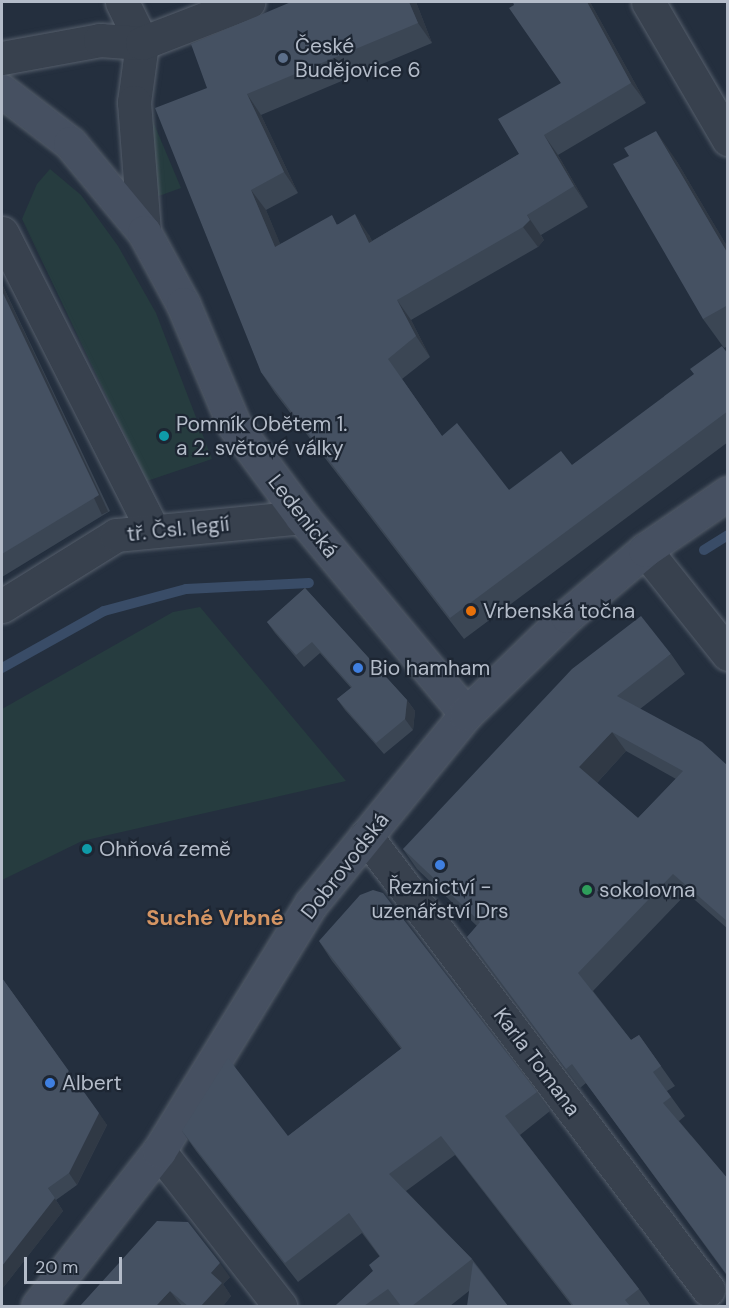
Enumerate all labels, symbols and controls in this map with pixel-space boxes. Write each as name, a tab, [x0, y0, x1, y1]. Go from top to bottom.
place label: České Budějovice 6	[295, 33, 421, 83]
marker: České Budějovice 6	[276, 51, 290, 65]
place label: Pomník Obětem 1. a 2. světové války	[176, 411, 347, 461]
marker: Pomník Obětem 1. a 2. světové války	[157, 429, 171, 443]
street label: Ledenická	[263, 469, 343, 563]
street label: tř. Čsl. legií	[126, 511, 230, 547]
place label: Vrbenská točna	[483, 598, 635, 624]
marker: Vrbenská točna	[464, 604, 478, 618]
place label: Bio hamham	[370, 655, 490, 681]
marker: Bio hamham	[351, 661, 365, 675]
street label: Dobrovodská	[296, 808, 394, 924]
place label: Ohňová země	[99, 836, 231, 862]
marker: Ohňová země	[80, 842, 94, 856]
marker: Řeznictví - uzenářství Drs	[433, 858, 447, 872]
place label: Řeznictví - uzenářství Drs	[371, 874, 509, 924]
place label: sokolovna	[599, 877, 695, 903]
marker: sokolovna	[580, 883, 594, 897]
district label: Suché Vrbné	[146, 905, 284, 931]
street label: Karla Tomana	[488, 1003, 586, 1121]
place label: Albert	[62, 1070, 122, 1096]
marker: Albert	[43, 1076, 57, 1090]
scale bar	[27, 1245, 124, 1283]
text: 20 m	[35, 1255, 78, 1279]

